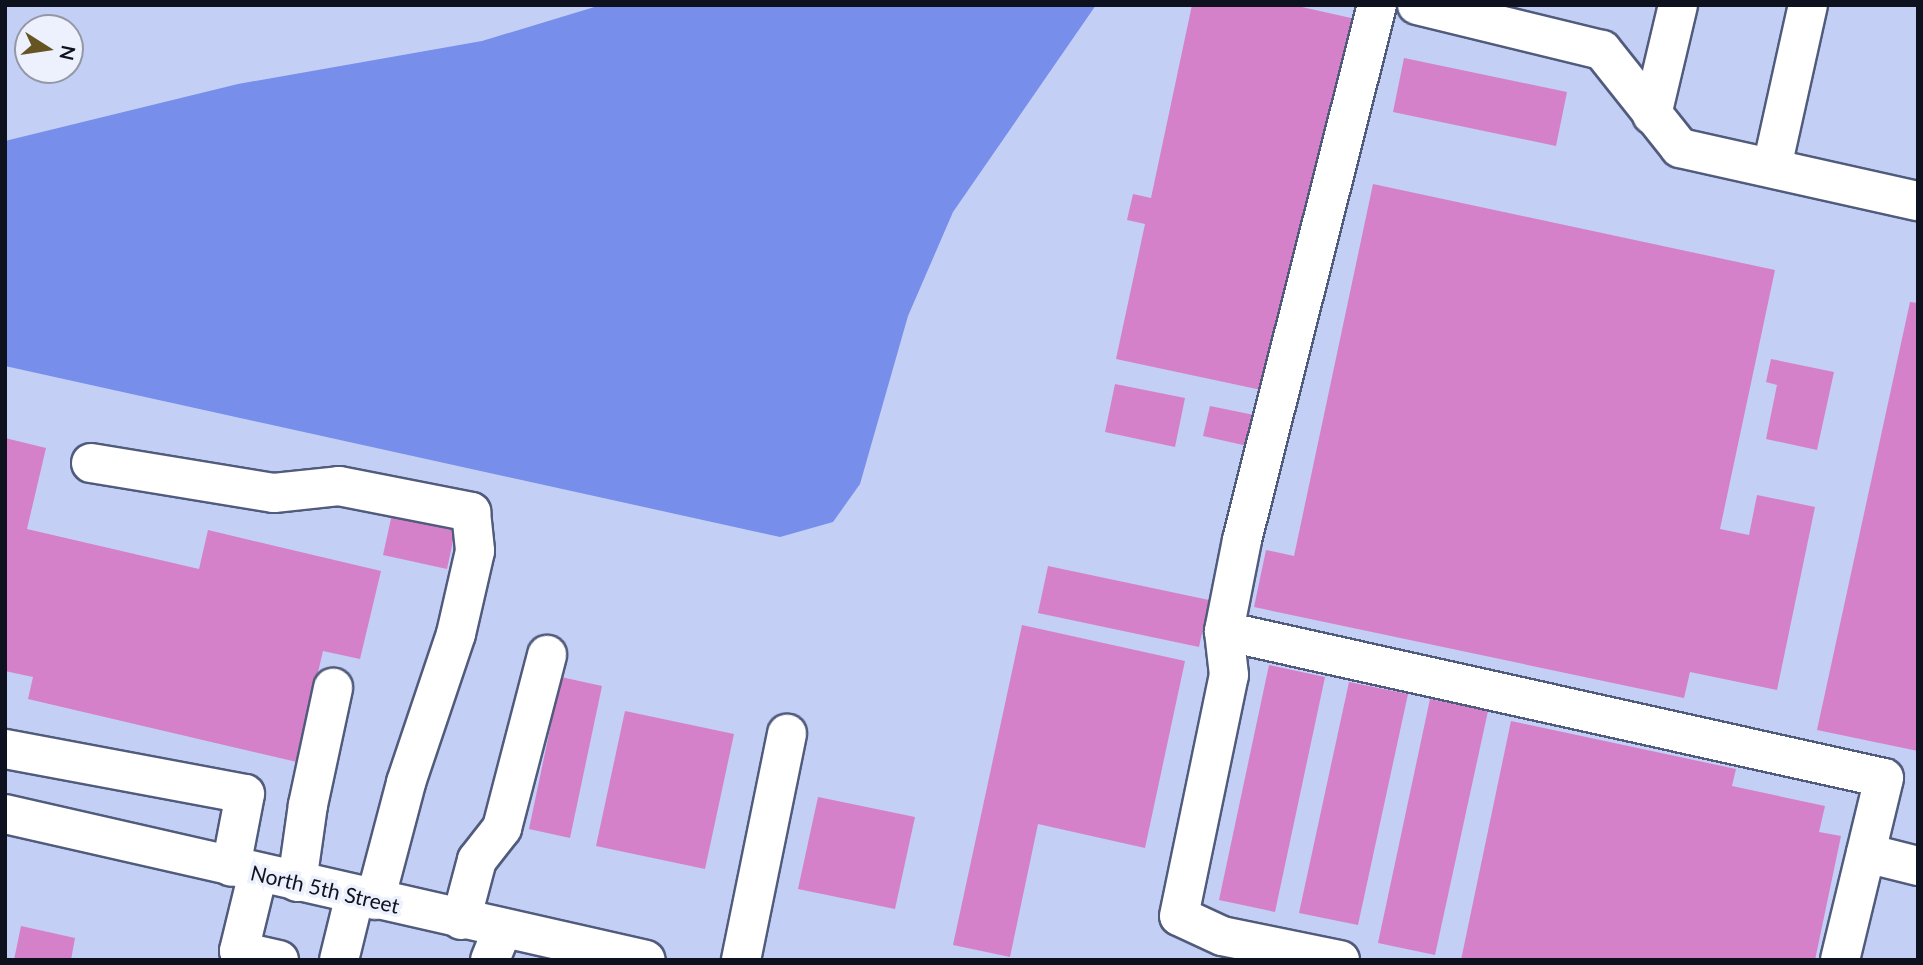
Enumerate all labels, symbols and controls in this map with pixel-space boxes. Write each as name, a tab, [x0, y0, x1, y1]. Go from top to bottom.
north arrow	[14, 14, 84, 84]
text: N	[55, 43, 81, 63]
street label: North 5th Street	[248, 860, 402, 918]

